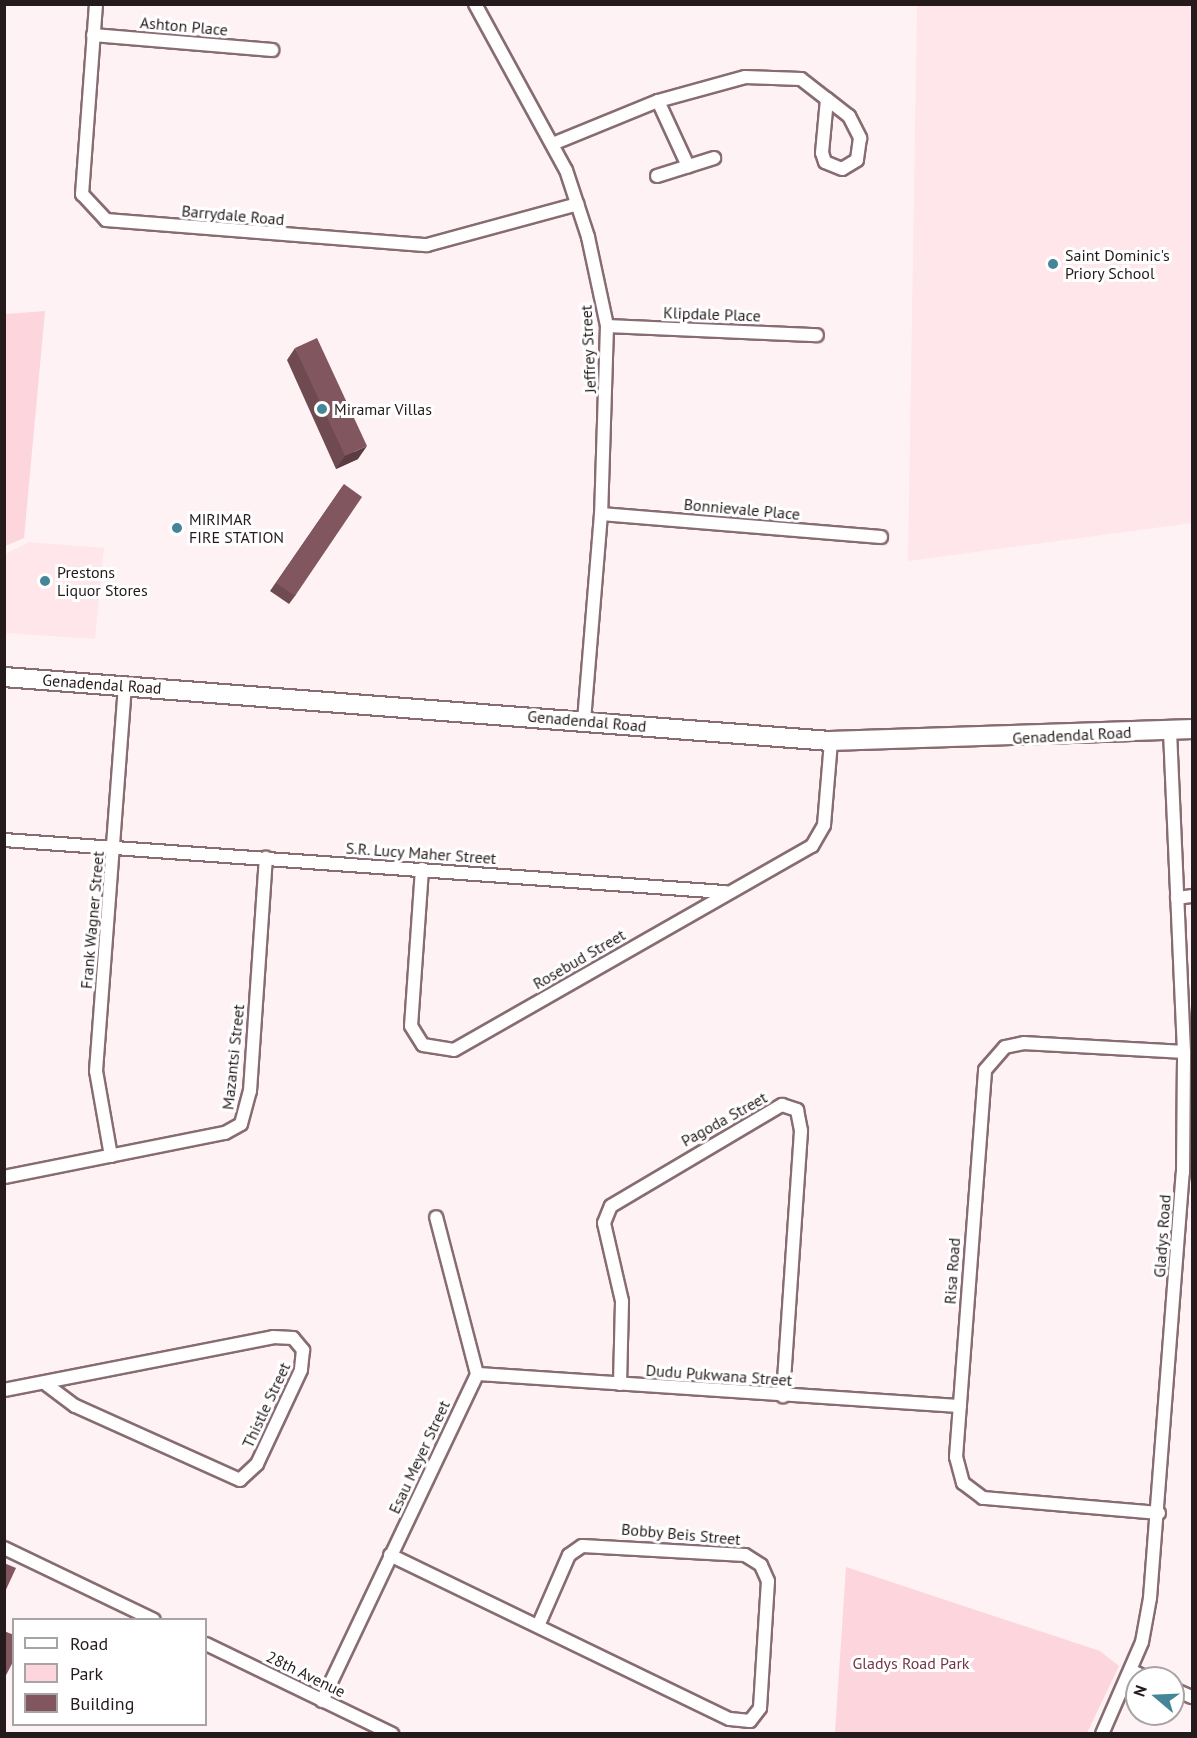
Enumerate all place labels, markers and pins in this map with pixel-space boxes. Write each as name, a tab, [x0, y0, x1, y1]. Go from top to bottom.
place label: Saint Dominic's Priory School	[1065, 245, 1170, 283]
marker: Saint Dominic's Priory School	[1046, 257, 1060, 271]
place label: Miramar Villas	[334, 399, 432, 419]
marker: Miramar Villas	[315, 402, 329, 416]
place label: MIRIMAR FIRE STATION	[189, 509, 284, 547]
marker: MIRIMAR FIRE STATION	[170, 521, 184, 535]
place label: Prestons Liquor Stores	[57, 562, 148, 600]
marker: Prestons Liquor Stores	[38, 574, 52, 588]

